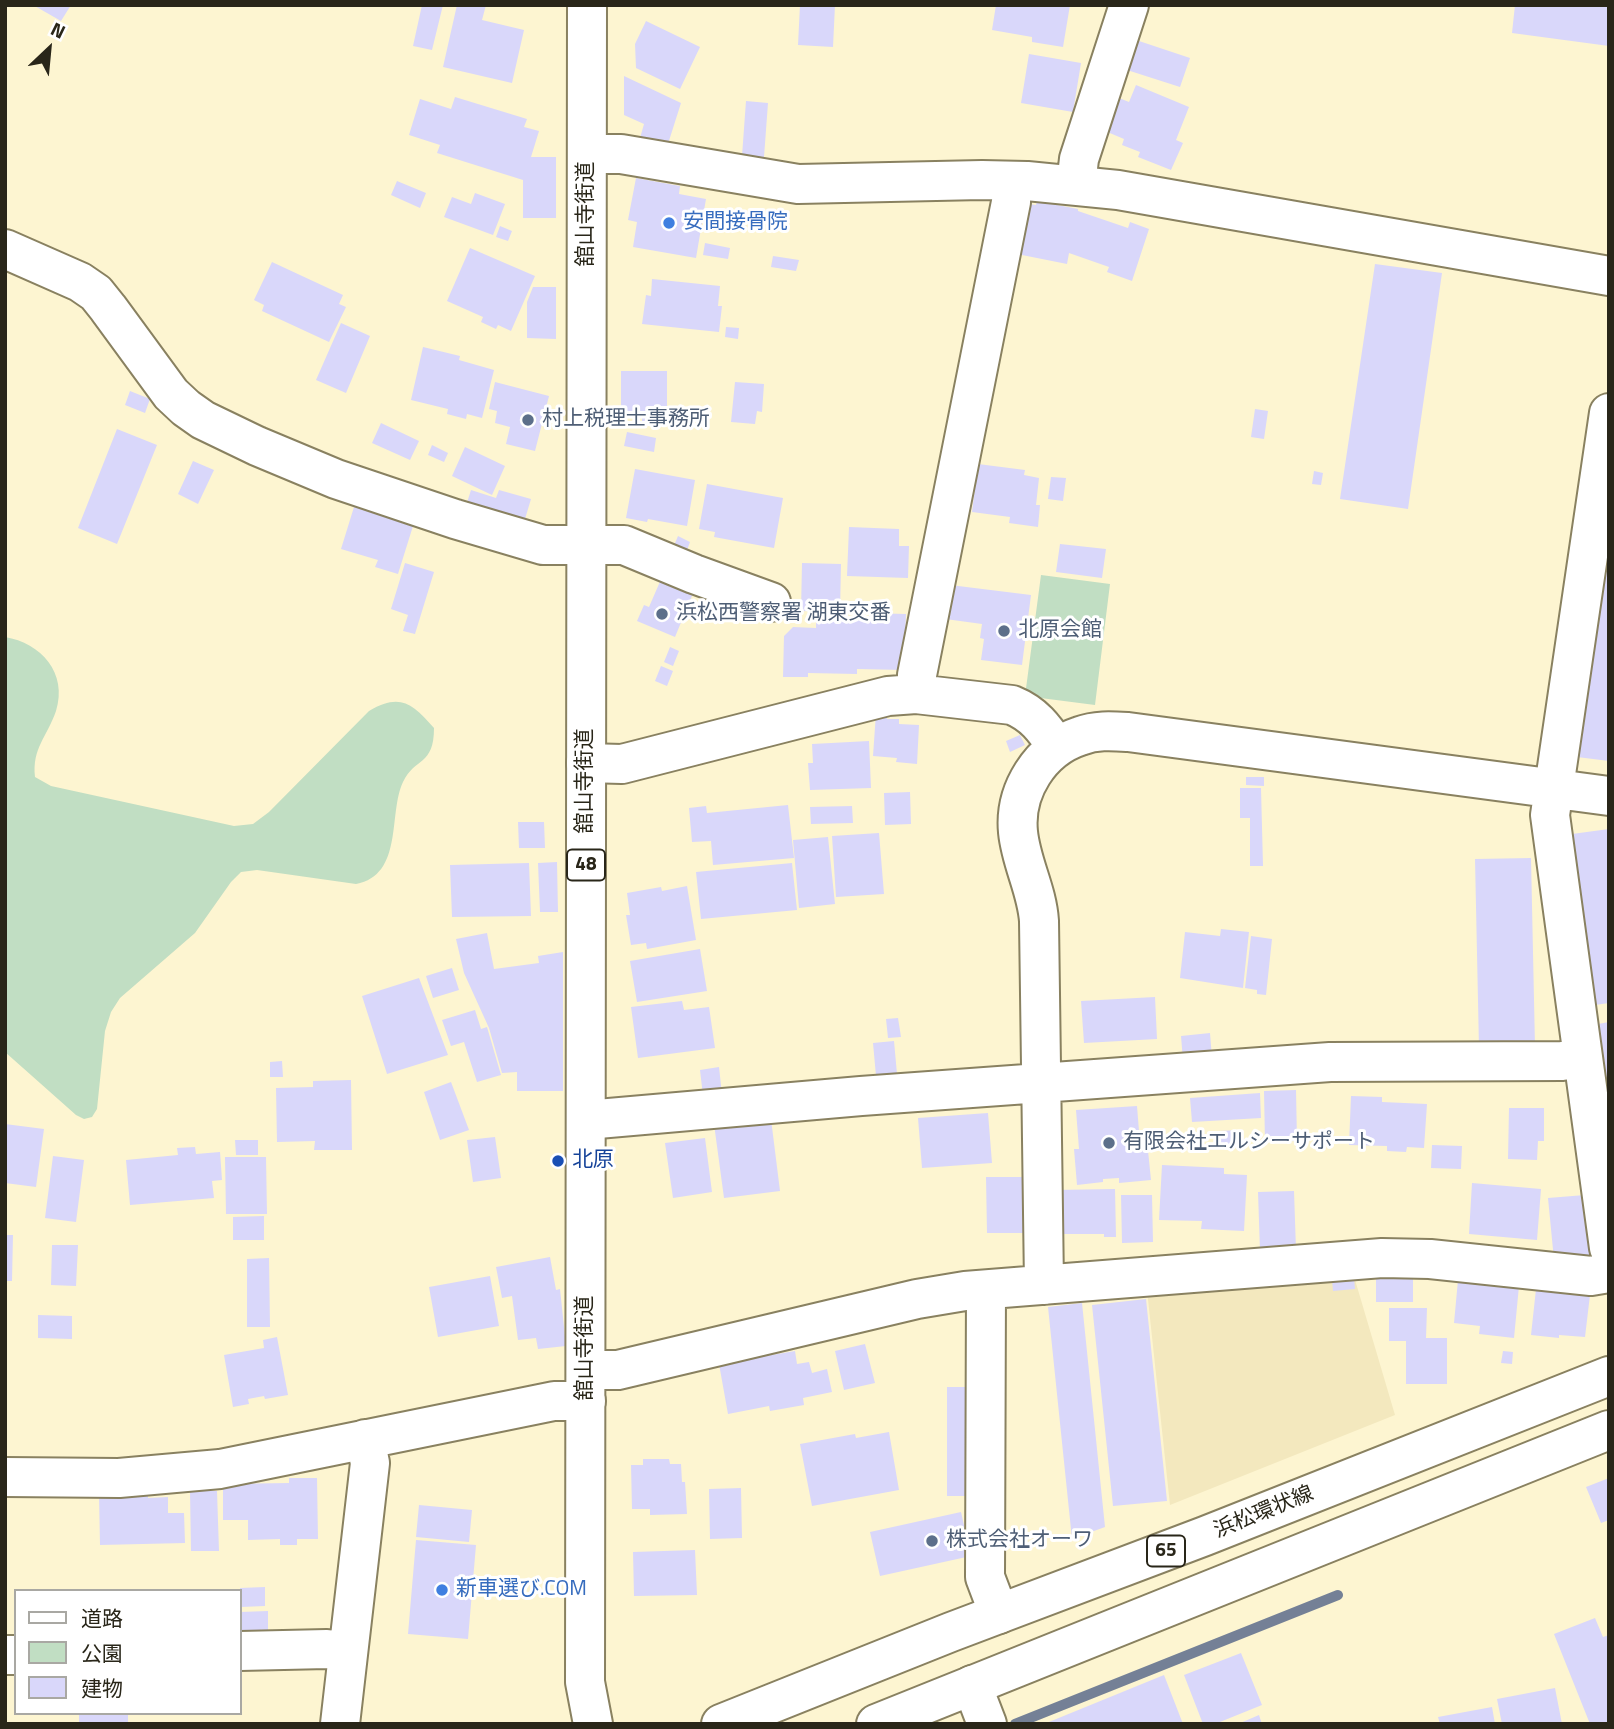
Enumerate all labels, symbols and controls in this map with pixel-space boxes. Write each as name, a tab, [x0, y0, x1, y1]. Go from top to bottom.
north arrow	[14, 14, 84, 84]
text: N	[46, 14, 71, 46]
street label: 舘山寺街道	[574, 162, 600, 266]
place label: 安間接骨院	[683, 210, 788, 236]
marker: 安間接骨院	[661, 215, 677, 231]
place label: 村上税理士事務所	[542, 407, 710, 433]
marker: 村上税理士事務所	[520, 412, 536, 428]
place label: 浜松西警察署 湖東交番	[676, 601, 891, 627]
marker: 浜松西警察署 湖東交番	[654, 606, 670, 622]
place label: 北原会館	[1018, 618, 1102, 644]
marker: 北原会館	[996, 623, 1012, 639]
street label: 舘山寺街道	[573, 729, 599, 833]
road number: 48	[567, 850, 605, 880]
place label: 有限会社エルシーサポート	[1123, 1130, 1375, 1156]
marker: 有限会社エルシーサポート	[1101, 1135, 1117, 1151]
place label: 北原	[572, 1148, 614, 1174]
marker: 北原	[550, 1153, 566, 1169]
street label: 舘山寺街道	[573, 1296, 599, 1400]
street label: 浜松環状線	[1211, 1482, 1317, 1544]
place label: 株式会社オーワ	[946, 1528, 1093, 1554]
marker: 株式会社オーワ	[924, 1533, 940, 1549]
road number: 65	[1147, 1536, 1185, 1567]
place label: 新車選び.COM	[456, 1577, 587, 1603]
marker: 新車選び.COM	[434, 1582, 450, 1598]
legend	[14, 1589, 242, 1715]
text: 道路	[81, 1602, 123, 1634]
text: 公園	[81, 1637, 123, 1669]
text: 建物	[81, 1672, 123, 1704]

